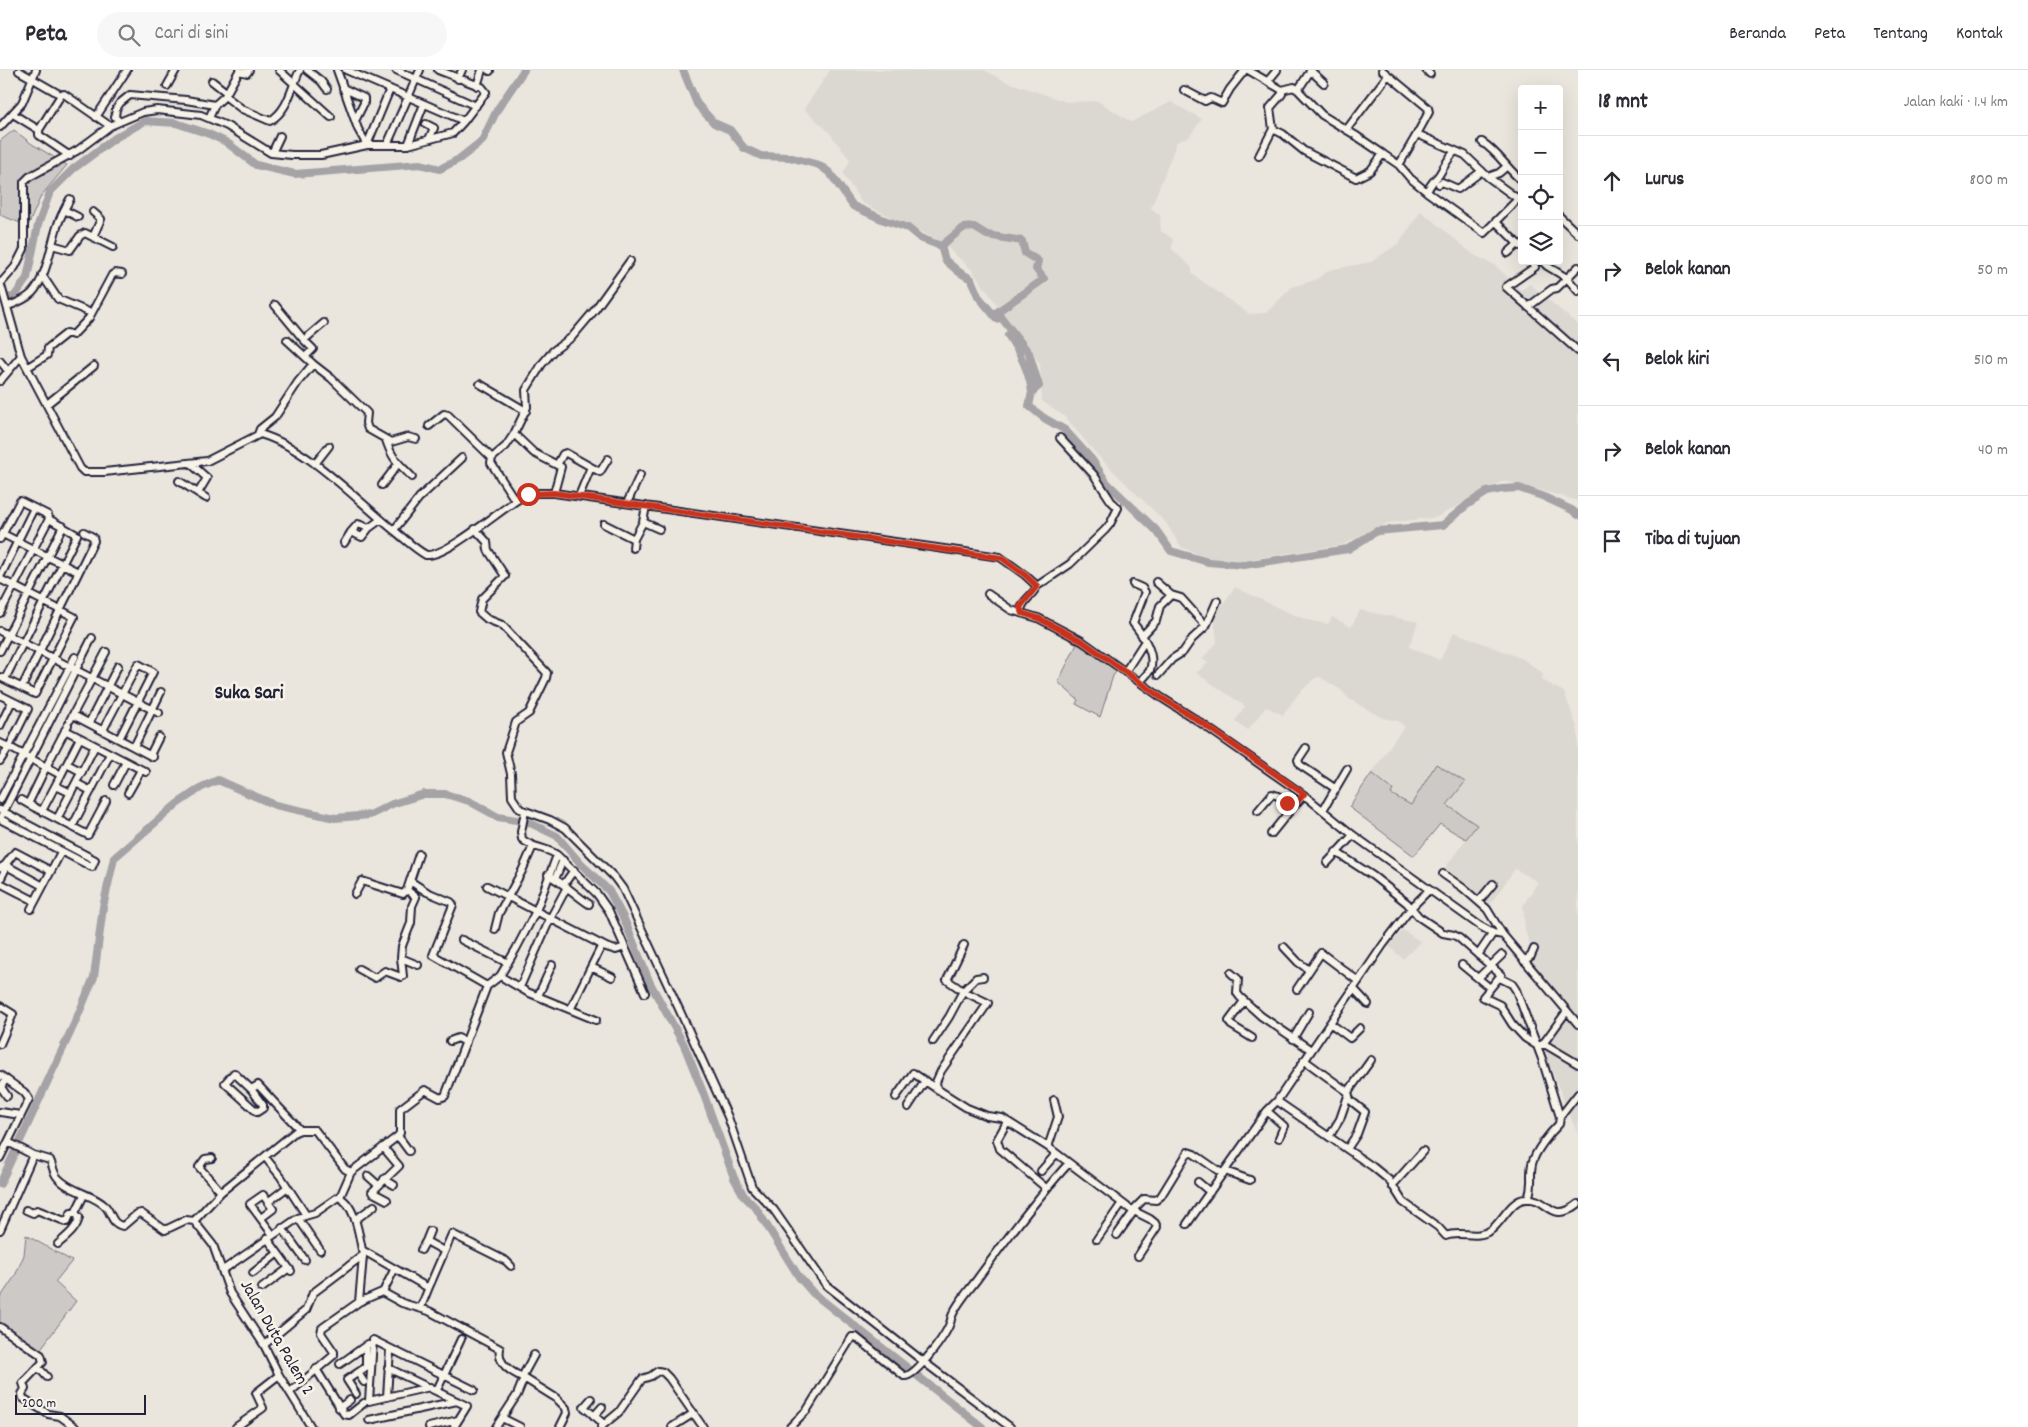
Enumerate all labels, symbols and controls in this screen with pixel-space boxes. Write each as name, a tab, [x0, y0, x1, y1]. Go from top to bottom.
search box	[97, 12, 447, 57]
text: Peta	[25, 18, 67, 52]
icon: search	[115, 21, 143, 49]
text: Cari di sini	[155, 21, 228, 48]
text: Beranda	[1729, 22, 1786, 47]
text: Peta	[1814, 22, 1845, 47]
text: Tentang	[1873, 22, 1928, 47]
text: Kontak	[1956, 22, 2003, 47]
map controls	[1518, 85, 1563, 265]
button: +	[1518, 85, 1563, 130]
text: 18 mnt	[1598, 88, 1648, 118]
text: Jalan kaki · 1.4 km	[1904, 91, 2008, 114]
button: −	[1518, 130, 1563, 175]
icon: ahead	[1598, 167, 1626, 195]
text: Lurus	[1645, 167, 1684, 194]
text: 800 m	[1969, 169, 2008, 192]
button: locate	[1518, 175, 1563, 220]
button: layers	[1518, 220, 1563, 265]
icon: right	[1598, 257, 1626, 285]
text: Belok kanan	[1645, 257, 1731, 284]
text: 50 m	[1977, 259, 2008, 282]
icon: left	[1598, 347, 1626, 375]
text: Belok kiri	[1645, 347, 1709, 374]
text: 510 m	[1974, 349, 2008, 372]
icon: right	[1598, 437, 1626, 465]
text: Belok kanan	[1645, 437, 1731, 464]
text: 40 m	[1978, 439, 2008, 462]
route start	[517, 483, 540, 506]
icon: arrive	[1598, 527, 1626, 555]
text: Tiba di tujuan	[1645, 527, 1740, 554]
district label: Suka Sari	[215, 680, 284, 708]
route end	[1276, 792, 1299, 815]
street label: Jalan Duta Palem 2	[233, 1276, 319, 1400]
scale bar	[15, 1392, 146, 1415]
text: 200 m	[22, 1394, 56, 1414]

